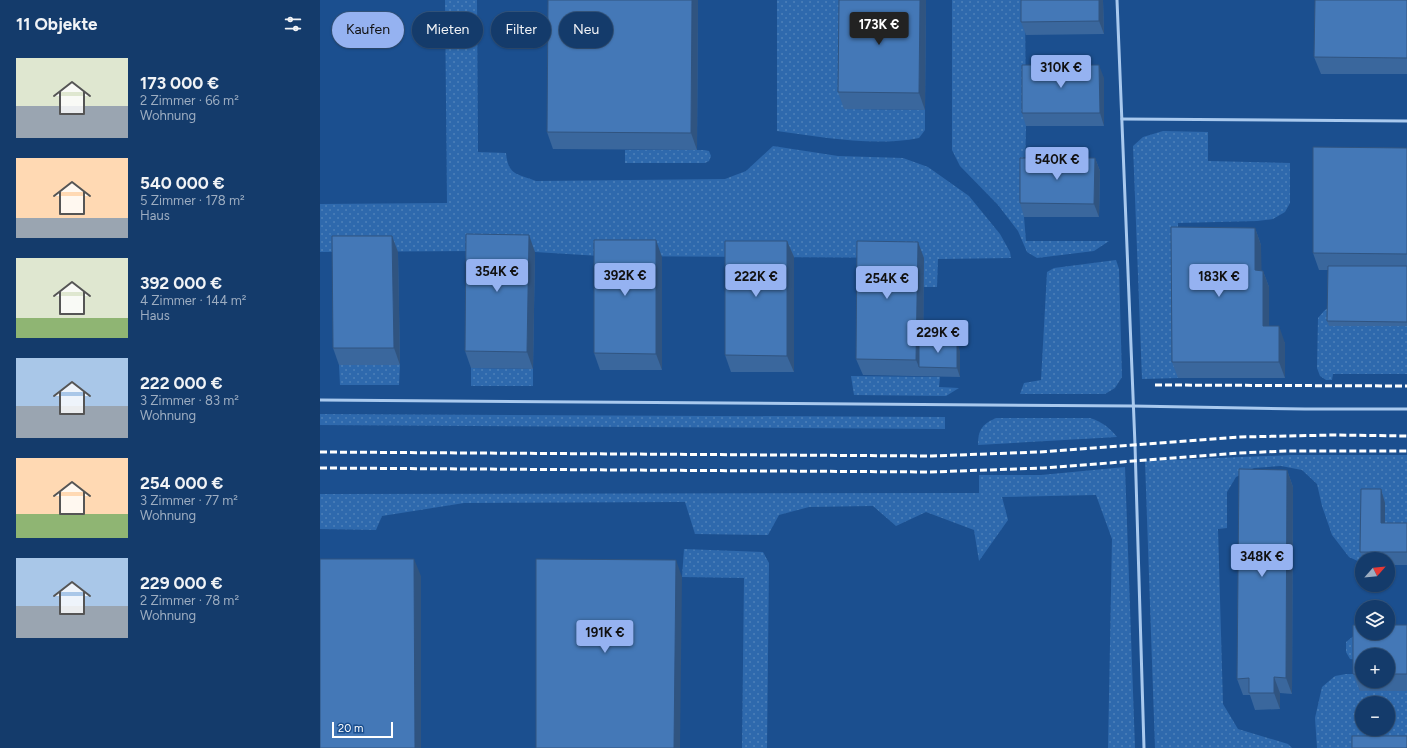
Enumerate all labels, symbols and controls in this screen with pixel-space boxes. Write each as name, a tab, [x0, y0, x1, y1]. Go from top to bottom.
chip: Kaufen	[332, 12, 404, 48]
chip: Mieten	[412, 12, 483, 48]
chip: Filter	[491, 12, 551, 48]
chip: Neu	[559, 12, 613, 48]
pin: 173K €	[846, 12, 912, 46]
icon: filters	[282, 13, 304, 35]
text: 11 Objekte	[16, 14, 98, 34]
text: 173K €	[859, 17, 899, 32]
pin: 310K €	[1028, 55, 1094, 89]
text: 310K €	[1040, 60, 1082, 75]
text: 173 000 €	[140, 73, 219, 93]
icon: home	[48, 74, 96, 122]
text: 2 Zimmer · 66 m²	[140, 93, 239, 108]
text: Wohnung	[140, 108, 196, 123]
pin: 540K €	[1024, 147, 1090, 181]
text: 540K €	[1035, 152, 1080, 167]
text: 540 000 €	[140, 173, 225, 193]
icon: home	[48, 174, 96, 222]
text: 5 Zimmer · 178 m²	[140, 193, 245, 208]
text: Haus	[140, 208, 170, 223]
pin: 354K €	[464, 259, 530, 293]
pin: 392K €	[592, 263, 658, 297]
text: 354K €	[475, 264, 519, 279]
pin: 222K €	[723, 264, 789, 298]
pin: 183K €	[1186, 264, 1252, 298]
pin: 254K €	[854, 266, 920, 300]
text: 392K €	[603, 268, 647, 283]
text: 222K €	[734, 269, 778, 284]
text: 183K €	[1198, 269, 1240, 284]
text: 254K €	[865, 271, 909, 286]
text: 392 000 €	[140, 273, 222, 293]
icon: home	[48, 274, 96, 322]
text: 4 Zimmer · 144 m²	[140, 293, 246, 308]
text: Haus	[140, 308, 170, 323]
pin: 229K €	[905, 320, 971, 354]
text: 229K €	[916, 325, 960, 340]
text: 222 000 €	[140, 373, 222, 393]
icon: home	[48, 374, 96, 422]
text: 3 Zimmer · 83 m²	[140, 393, 239, 408]
text: Wohnung	[140, 408, 196, 423]
text: 254 000 €	[140, 473, 223, 493]
icon: home	[48, 474, 96, 522]
text: 3 Zimmer · 77 m²	[140, 493, 238, 508]
text: Wohnung	[140, 508, 196, 523]
pin: 348K €	[1229, 544, 1295, 578]
text: 348K €	[1240, 549, 1284, 564]
north arrow	[1355, 552, 1395, 592]
map controls	[1355, 552, 1395, 736]
text: 229 000 €	[140, 573, 223, 593]
icon: home	[48, 574, 96, 622]
text: 2 Zimmer · 78 m²	[140, 593, 239, 608]
button: layers	[1355, 600, 1395, 640]
text: Wohnung	[140, 608, 196, 623]
pin: 191K €	[572, 620, 638, 654]
text: 191K €	[585, 625, 625, 640]
button: +	[1355, 648, 1395, 688]
button: −	[1355, 696, 1395, 736]
scale bar	[332, 720, 393, 739]
text: 20 m	[338, 722, 363, 735]

